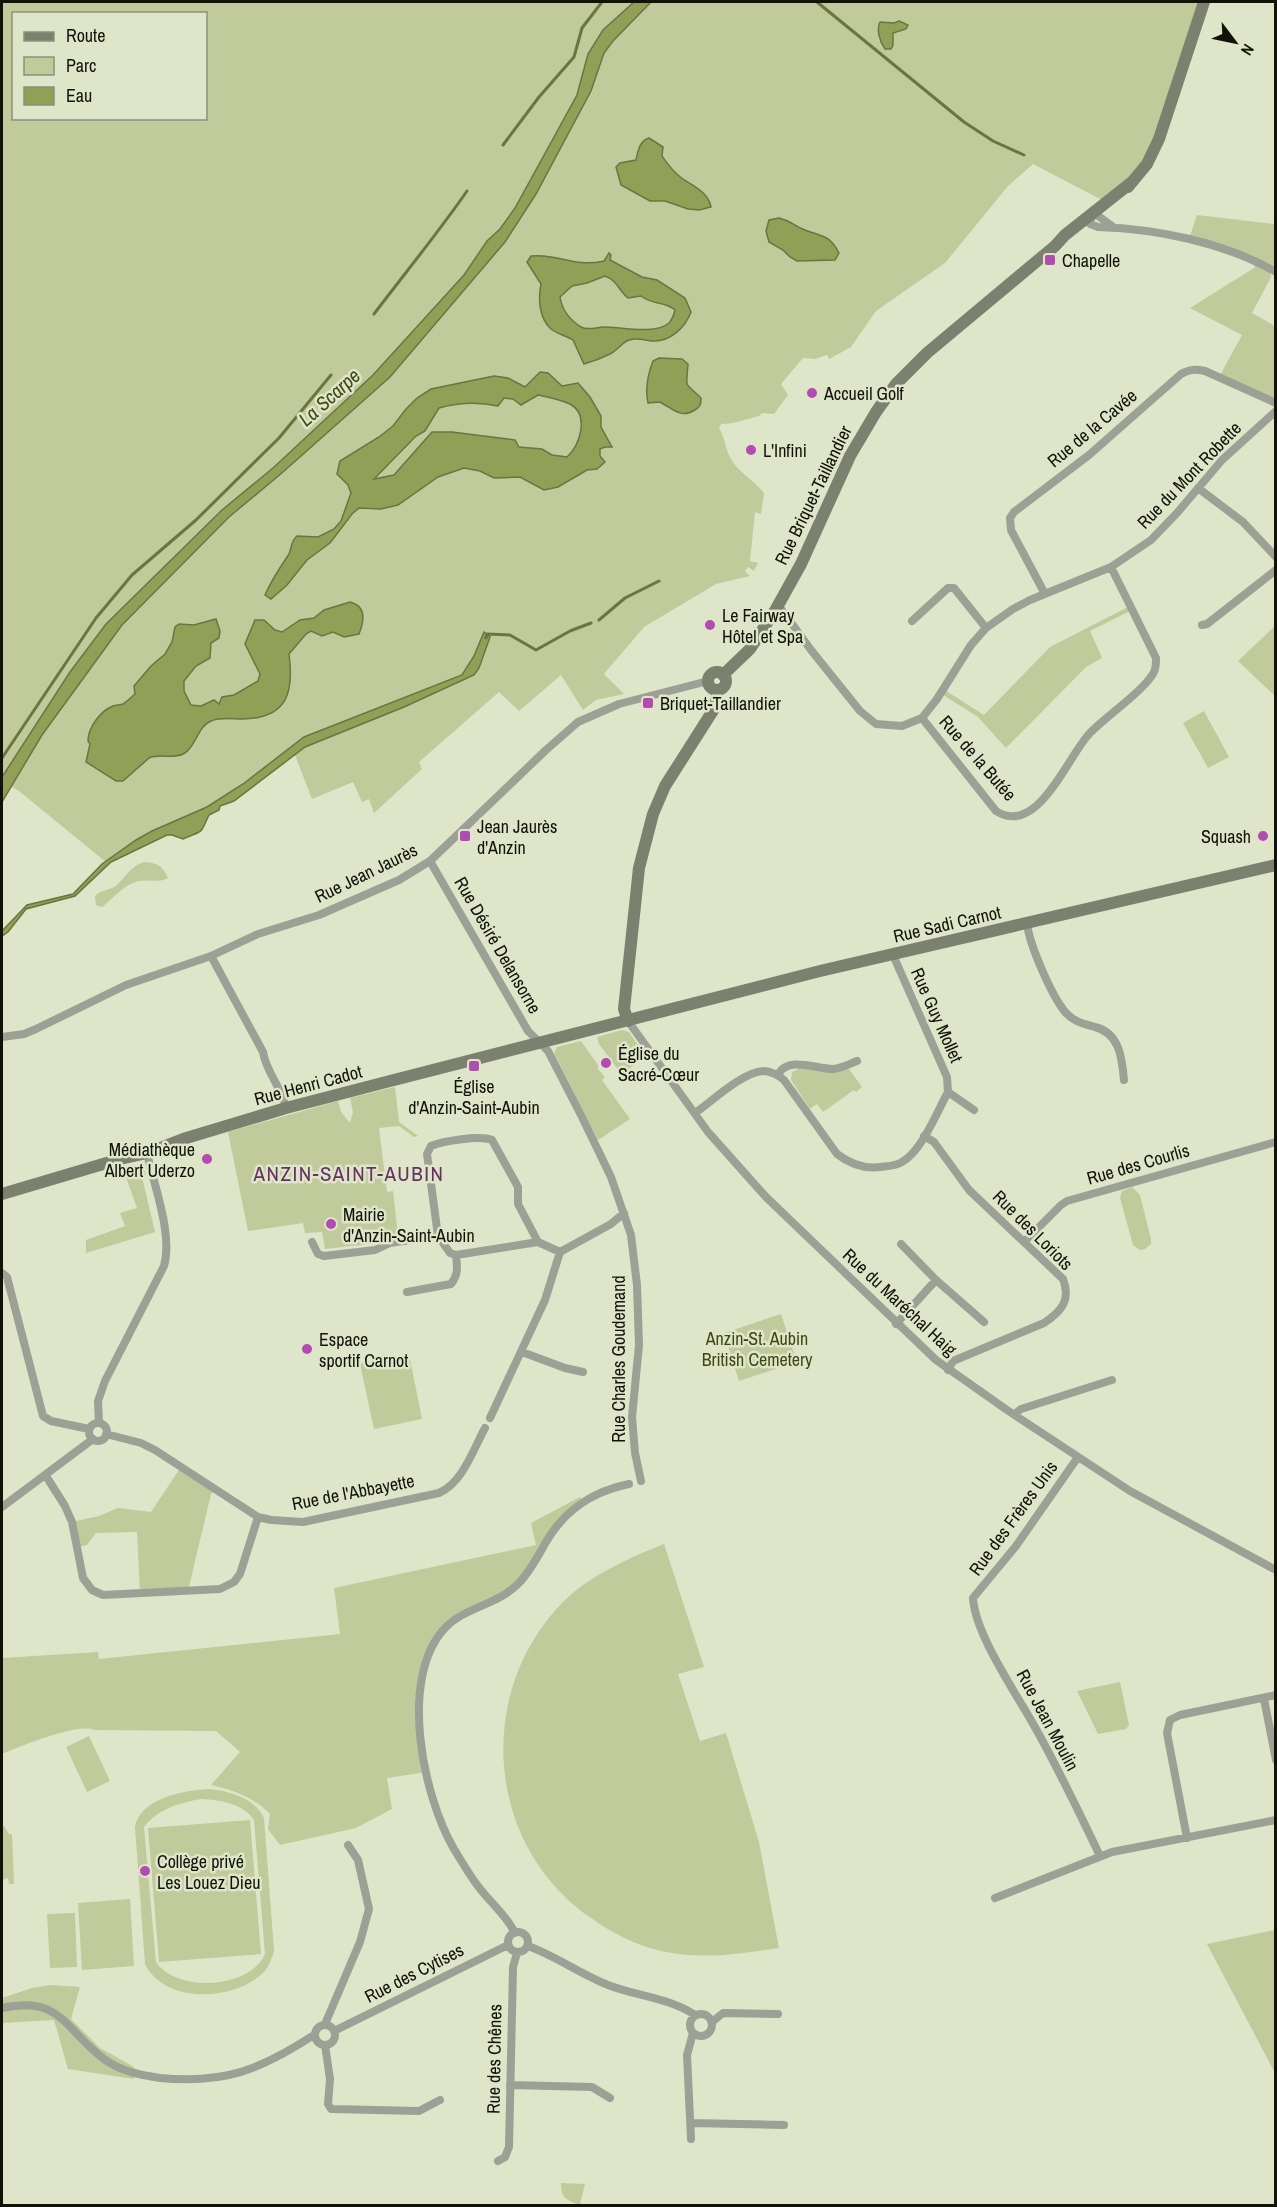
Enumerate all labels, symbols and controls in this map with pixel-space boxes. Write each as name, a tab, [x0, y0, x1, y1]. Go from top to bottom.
legend	[12, 12, 207, 120]
north arrow	[1205, 12, 1265, 72]
text: Route	[66, 23, 105, 48]
text: N	[1236, 40, 1260, 60]
text: Parc	[66, 53, 96, 78]
text: Eau	[66, 83, 92, 108]
place label: Chapelle	[1062, 248, 1120, 273]
marker: Chapelle	[1043, 253, 1057, 267]
water label: La Scarpe	[292, 362, 366, 432]
place label: Accueil Golf	[823, 381, 904, 406]
street label: Rue de la Cavée	[1042, 383, 1142, 473]
marker: Accueil Golf	[805, 386, 819, 400]
street label: Rue du Mont Robette	[1131, 416, 1247, 534]
street label: Rue Briquet-Taillandier	[768, 421, 858, 569]
place label: L'Infini	[763, 438, 807, 463]
marker: L'Infini	[744, 443, 758, 457]
place label: Le Fairway Hôtel et Spa	[722, 603, 803, 649]
marker: Le Fairway Hôtel et Spa	[703, 618, 717, 632]
place label: Briquet-Taillandier	[660, 691, 781, 716]
marker: Briquet-Taillandier	[641, 696, 655, 710]
street label: Rue de la Butée	[934, 710, 1022, 806]
place label: Jean Jaurès d'Anzin	[477, 814, 557, 860]
place label: Squash	[1201, 824, 1251, 849]
marker: Jean Jaurès d'Anzin	[458, 829, 472, 843]
marker: Squash	[1256, 829, 1270, 843]
street label: Rue Jean Jaurès	[310, 837, 422, 909]
street label: Rue Désiré Delansorne	[449, 872, 547, 1018]
street label: Rue Sadi Carnot	[891, 899, 1003, 949]
street label: Rue Guy Mollet	[905, 963, 969, 1067]
place label: Église du Sacré-Cœur	[618, 1041, 699, 1087]
marker: Église du Sacré-Cœur	[599, 1056, 613, 1070]
street label: Rue Henri Cadot	[251, 1059, 365, 1111]
marker: Église d'Anzin-Saint-Aubin	[467, 1059, 481, 1073]
place label: Église d'Anzin-Saint-Aubin	[408, 1074, 540, 1120]
place label: Médiathèque Albert Uderzo	[104, 1137, 195, 1183]
street label: Rue des Courlis	[1084, 1137, 1192, 1191]
marker: Médiathèque Albert Uderzo	[200, 1152, 214, 1166]
district label: ANZIN-SAINT-AUBIN	[252, 1159, 445, 1188]
street label: Rue des Loriots	[987, 1184, 1079, 1276]
place label: Mairie d'Anzin-Saint-Aubin	[343, 1202, 475, 1248]
marker: Mairie d'Anzin-Saint-Aubin	[324, 1217, 338, 1231]
street label: Rue du Maréchal Haig	[837, 1243, 963, 1362]
street label: Rue Charles Goudemand	[606, 1275, 631, 1443]
park label: Anzin-St. Aubin British Cemetery	[702, 1326, 813, 1372]
place label: Espace sportif Carnot	[319, 1327, 408, 1373]
marker: Espace sportif Carnot	[300, 1342, 314, 1356]
street label: Rue des Frères Unis	[963, 1456, 1063, 1580]
street label: Rue de l'Abbayette	[290, 1468, 416, 1516]
street label: Rue Jean Moulin	[1011, 1665, 1085, 1775]
place label: Collège privé Les Louez Dieu	[157, 1849, 260, 1895]
marker: Collège privé Les Louez Dieu	[138, 1864, 152, 1878]
street label: Rue des Cytises	[360, 1937, 468, 2009]
street label: Rue des Chênes	[481, 2004, 507, 2114]

